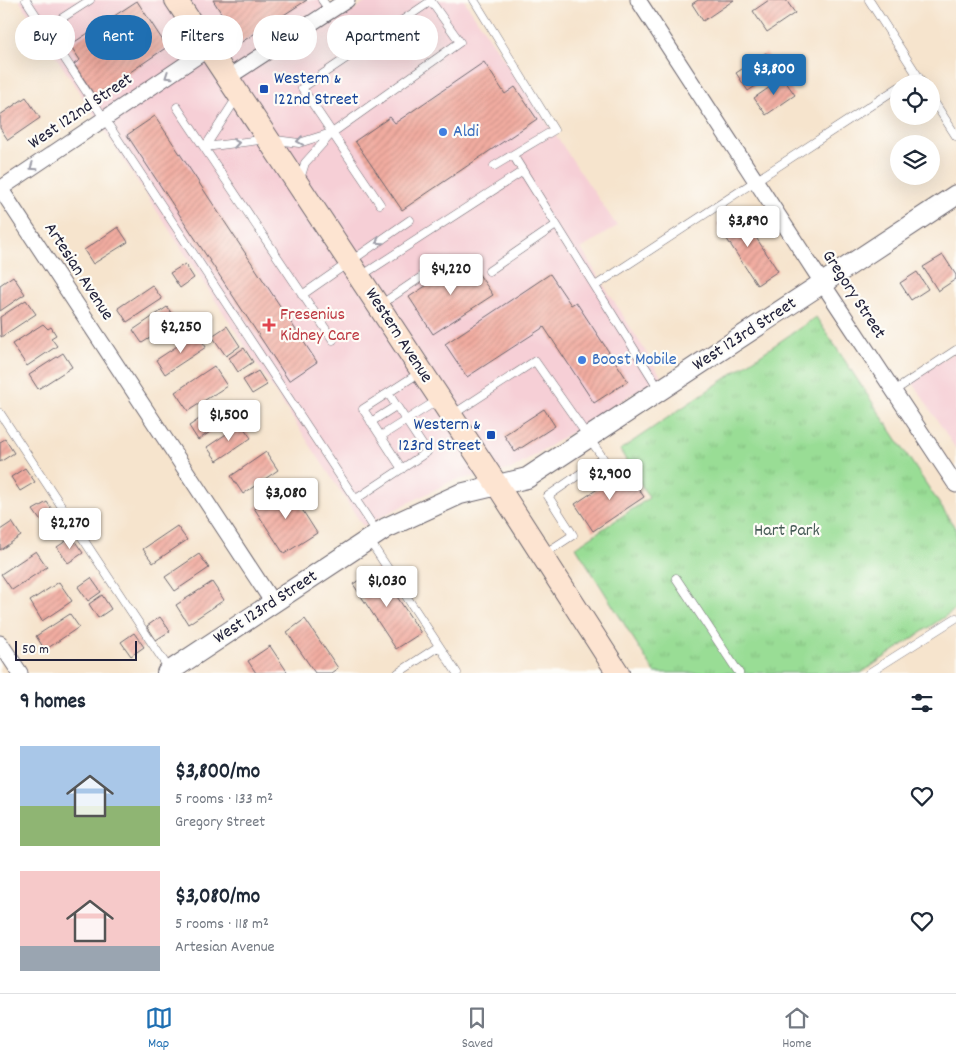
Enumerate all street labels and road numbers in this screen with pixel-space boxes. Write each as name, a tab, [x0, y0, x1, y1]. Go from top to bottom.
street label: West 122nd Street	[24, 68, 138, 156]
street label: Artesian Avenue	[37, 218, 119, 326]
street label: Gregory Street	[815, 246, 891, 345]
street label: Western Avenue	[358, 284, 438, 388]
street label: West 123rd Street	[688, 292, 802, 378]
street label: West 123rd Street	[209, 565, 323, 651]

